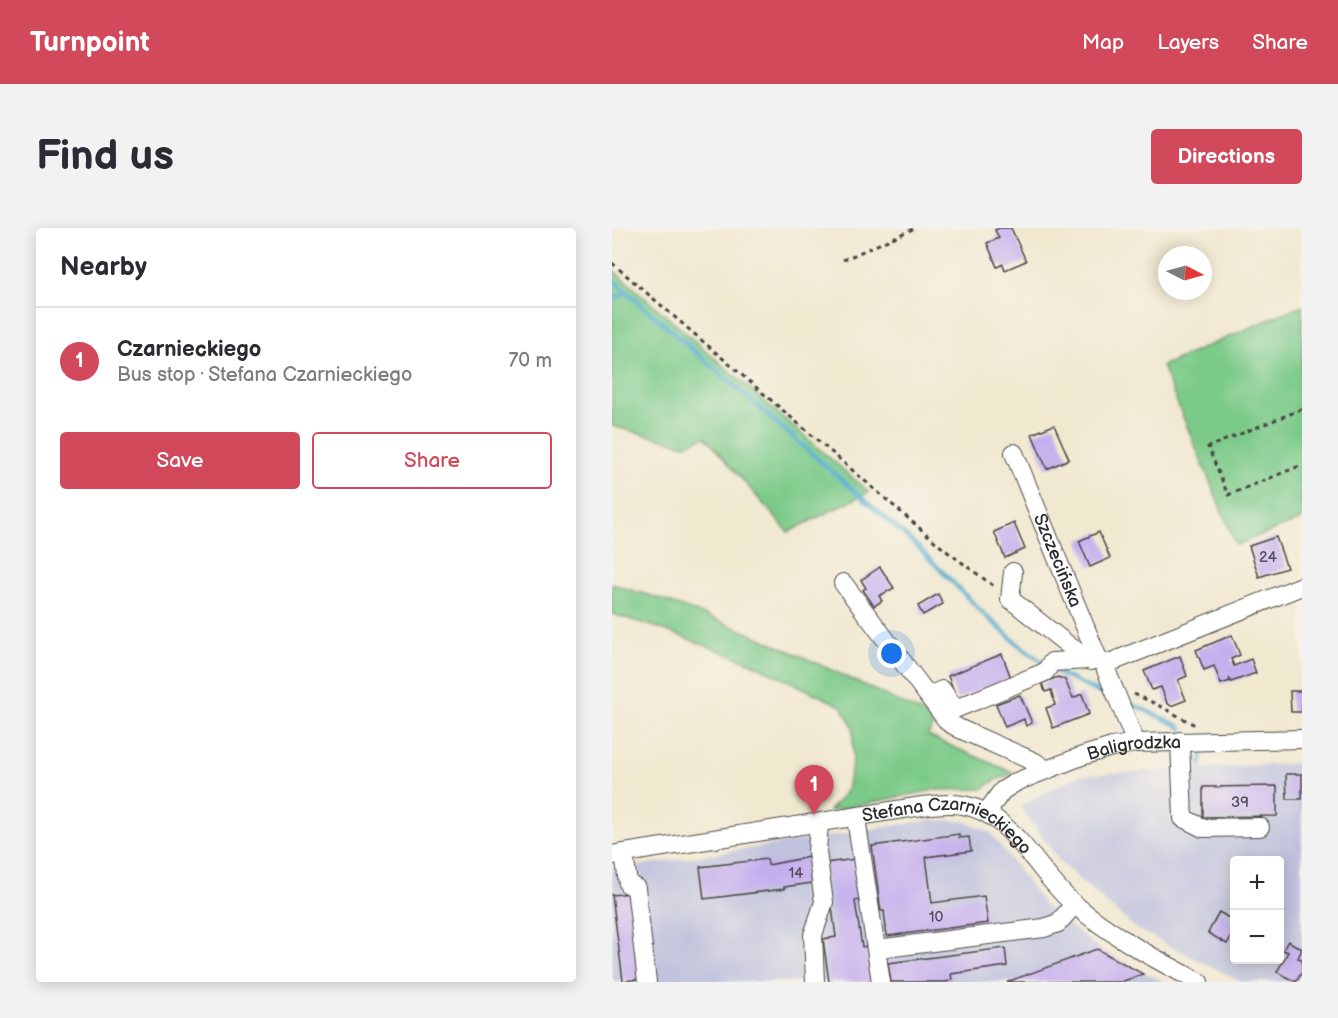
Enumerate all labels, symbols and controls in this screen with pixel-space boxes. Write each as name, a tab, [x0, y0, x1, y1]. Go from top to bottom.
text: Turnpoint	[30, 26, 150, 59]
text: Map	[1082, 30, 1124, 55]
text: Layers	[1157, 30, 1219, 55]
text: Share	[1252, 30, 1308, 55]
button: Directions	[1151, 129, 1302, 184]
text: Find us	[36, 131, 174, 182]
north arrow	[1158, 246, 1212, 300]
text: Nearby	[60, 252, 147, 283]
text: Czarnieckiego	[117, 336, 261, 363]
text: 1	[75, 349, 84, 373]
text: 70 m	[508, 349, 552, 373]
text: Bus stop · Stefana Czarnieckiego	[117, 363, 412, 387]
button: Save	[60, 432, 300, 489]
button: Share	[312, 432, 552, 489]
street label: Szczecińska	[1029, 511, 1086, 610]
house number: 24	[1259, 548, 1277, 567]
your location	[877, 639, 906, 668]
street label: Baligrodzka	[1085, 732, 1181, 765]
pin: 1	[794, 766, 834, 815]
house number: 39	[1231, 793, 1249, 812]
street label: Stefana Czarnieckiego	[860, 794, 1036, 859]
map controls	[1230, 856, 1284, 964]
button: +	[1230, 856, 1284, 910]
house number: 14	[789, 864, 803, 883]
house number: 10	[929, 908, 943, 927]
button: −	[1230, 910, 1284, 964]

